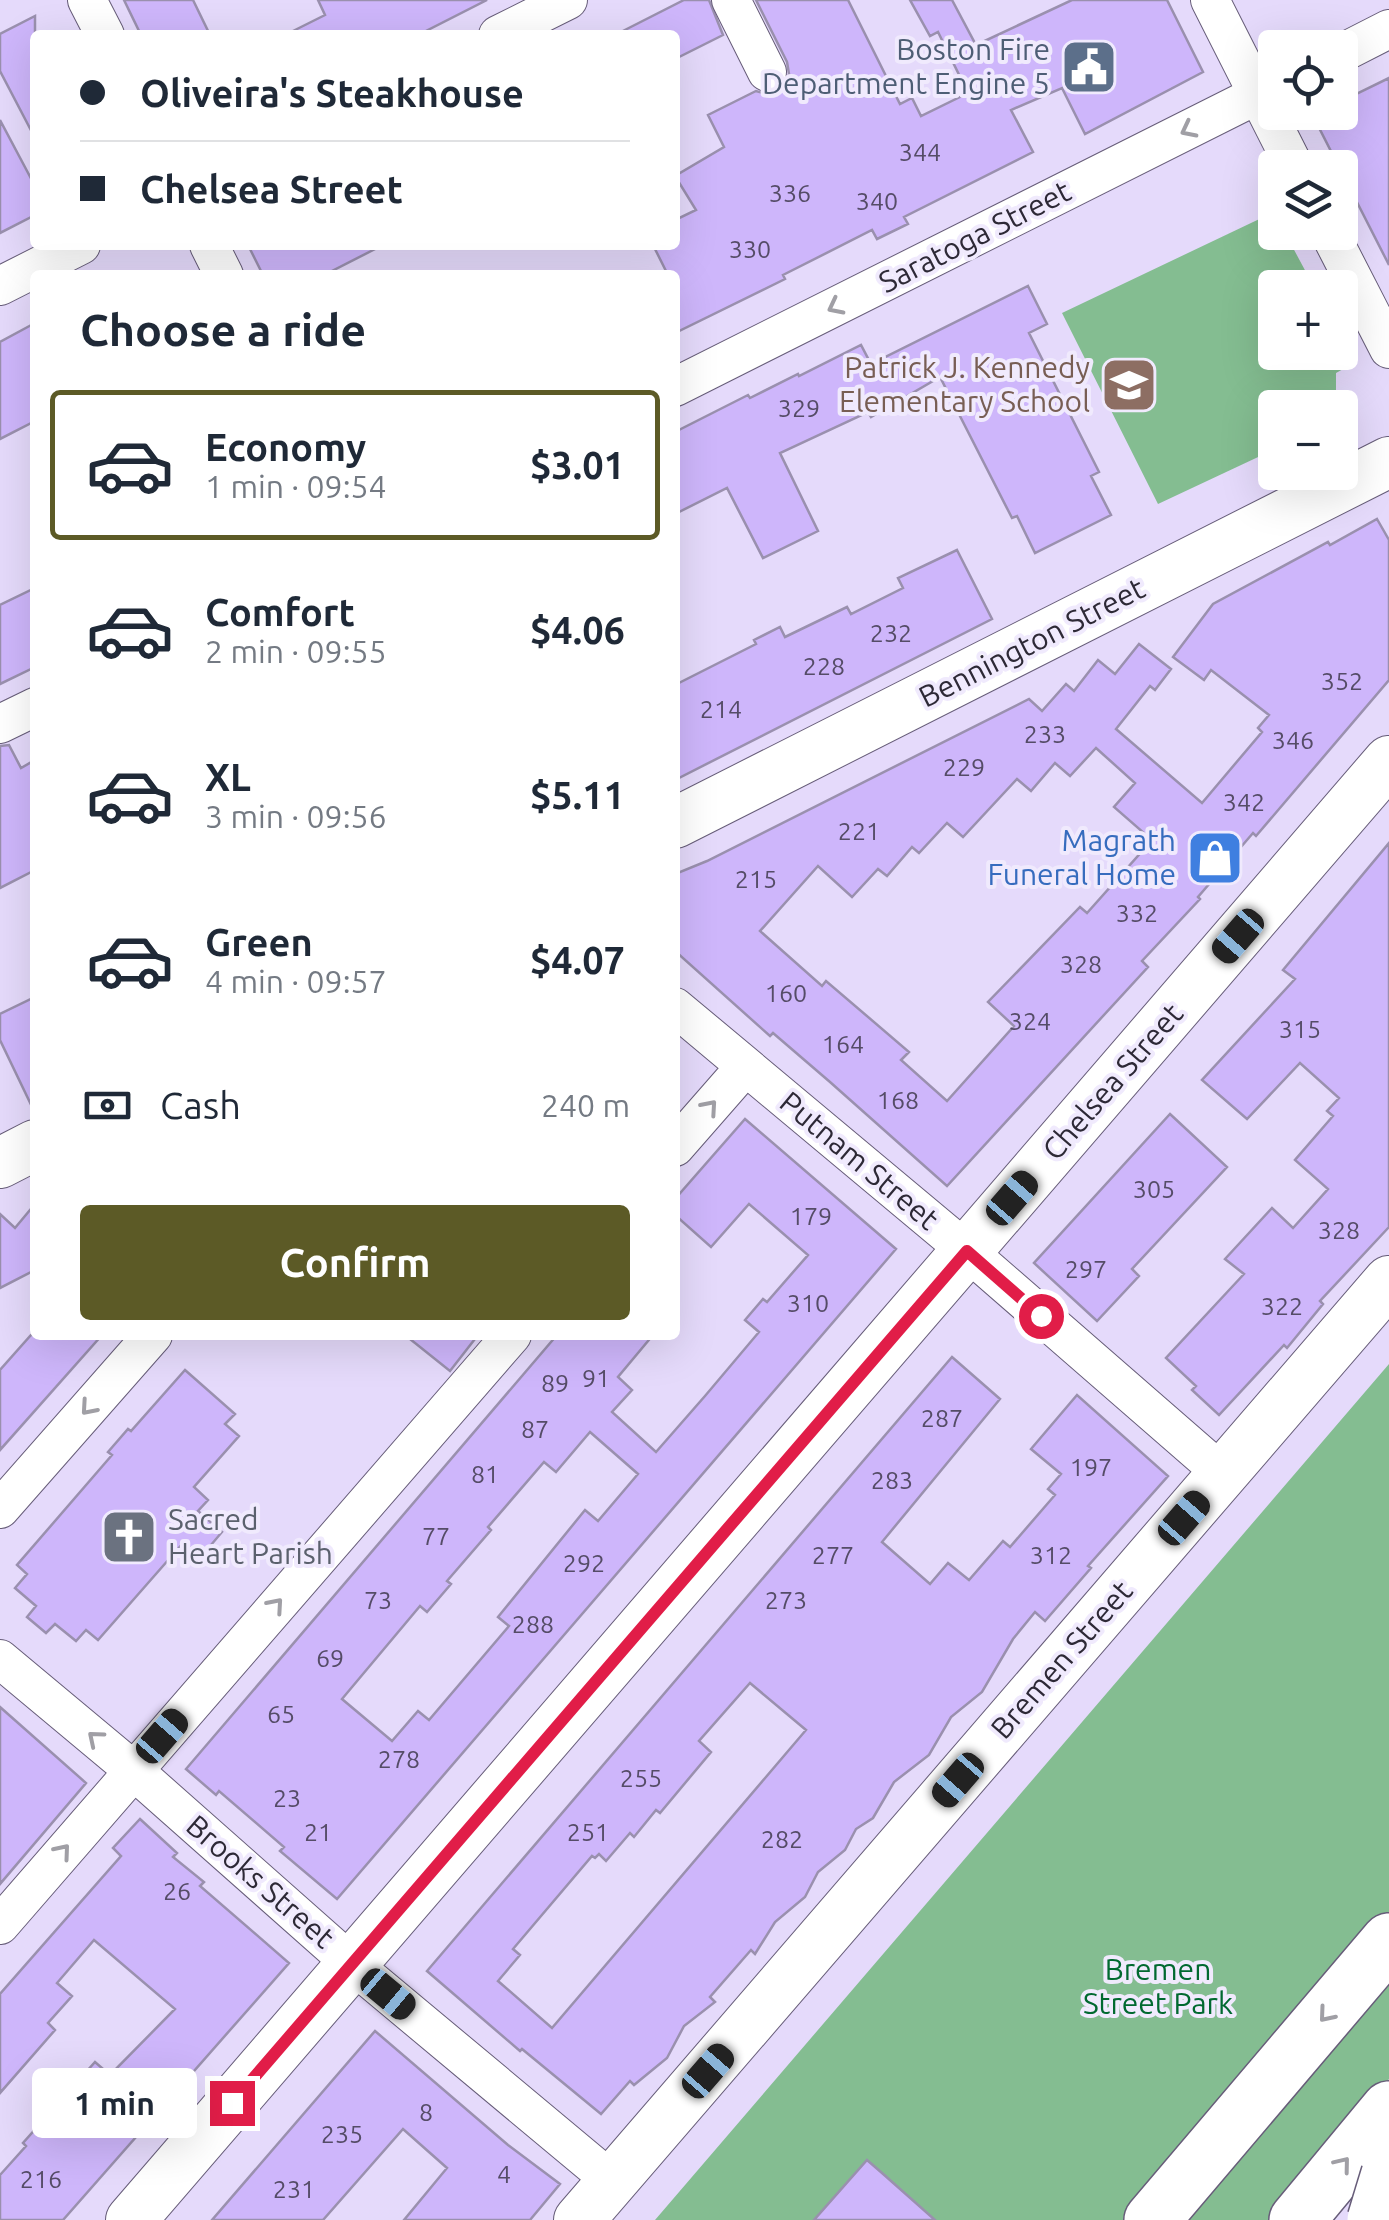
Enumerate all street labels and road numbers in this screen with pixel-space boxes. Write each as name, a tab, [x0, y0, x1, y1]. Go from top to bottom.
street label: Saratoga Street	[873, 173, 1076, 299]
street label: Bennington Street	[913, 570, 1150, 714]
street label: Chelsea Street	[1035, 996, 1189, 1166]
street label: Putnam Street	[774, 1084, 946, 1236]
street label: Bremen Street	[984, 1574, 1139, 1745]
street label: Brooks Street	[180, 1808, 342, 1955]

